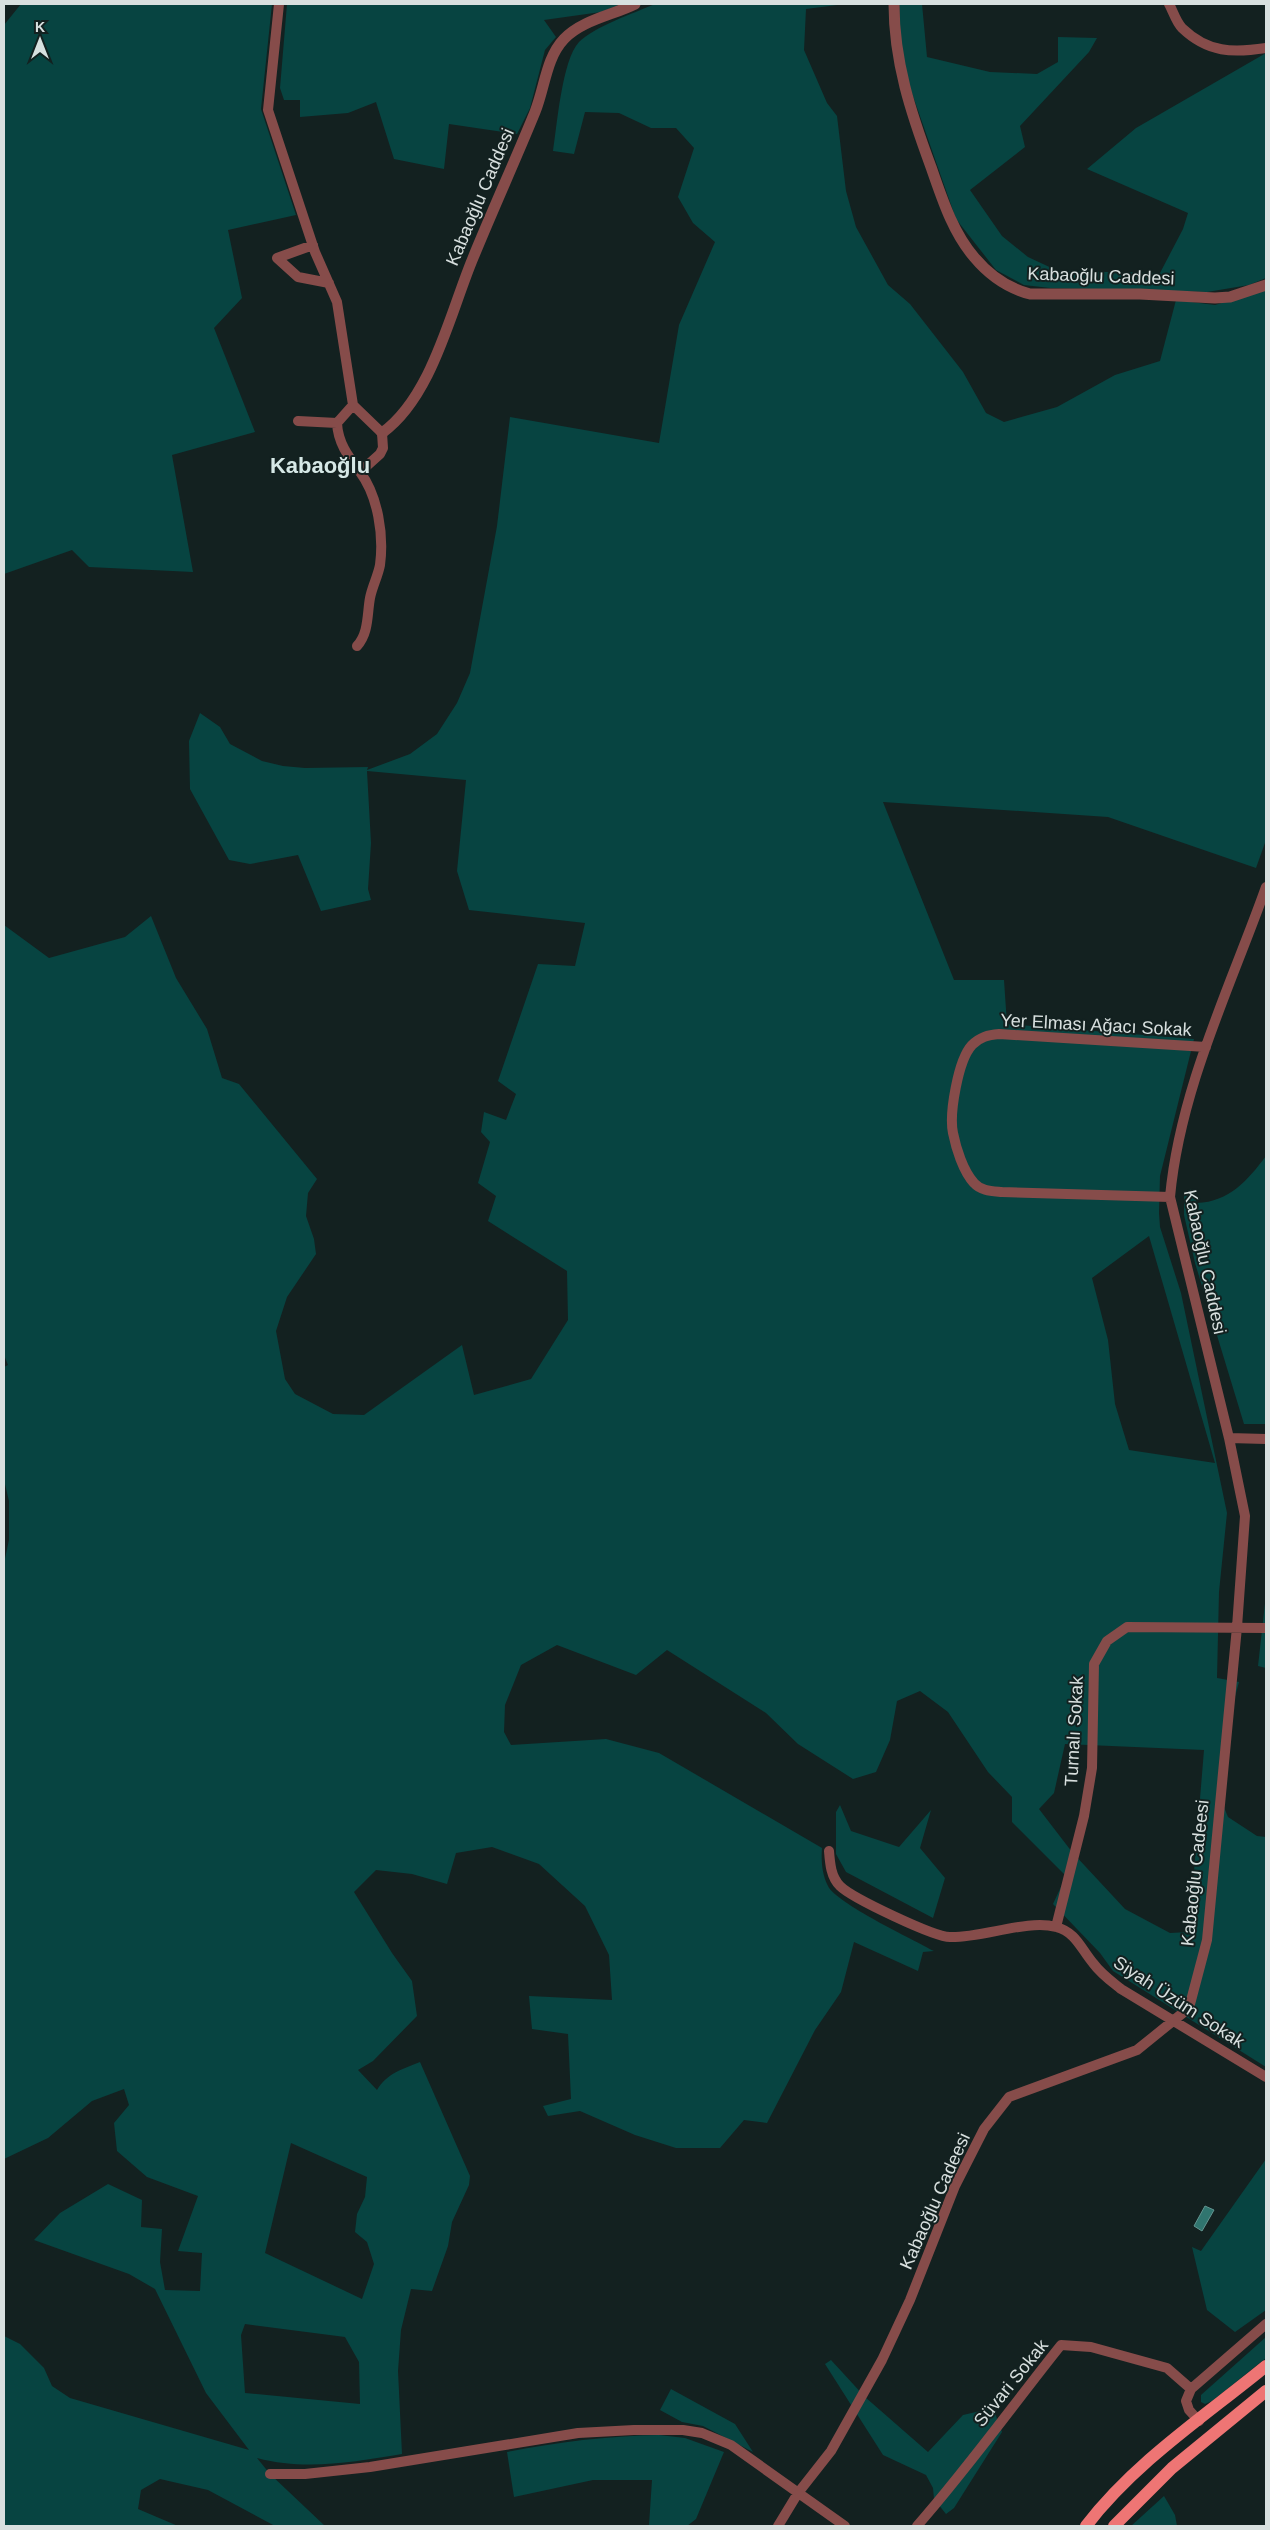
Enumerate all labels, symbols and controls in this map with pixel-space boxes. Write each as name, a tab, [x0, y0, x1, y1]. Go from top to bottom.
north arrow	[15, 15, 65, 65]
text: K	[35, 19, 45, 35]
street label: Kabaoğlu Caddesi	[442, 125, 518, 269]
street label: Kabaoğlu Caddesi	[1027, 263, 1175, 289]
district label: Kabaoğlu	[270, 453, 370, 478]
street label: Yer Elması Ağacı Sokak	[1000, 1010, 1193, 1040]
street label: Kabaoğlu Caddesi	[1180, 1188, 1230, 1336]
street label: Turnalı Sokak	[1061, 1674, 1087, 1787]
street label: Kabaoğlu Cadeesi	[1177, 1799, 1213, 1947]
street label: Siyah Üzüm Sokak	[1110, 1952, 1249, 2052]
street label: Kabaoğlu Cadeesi	[896, 2130, 974, 2272]
street label: Süvari Sokak	[970, 2335, 1053, 2431]

